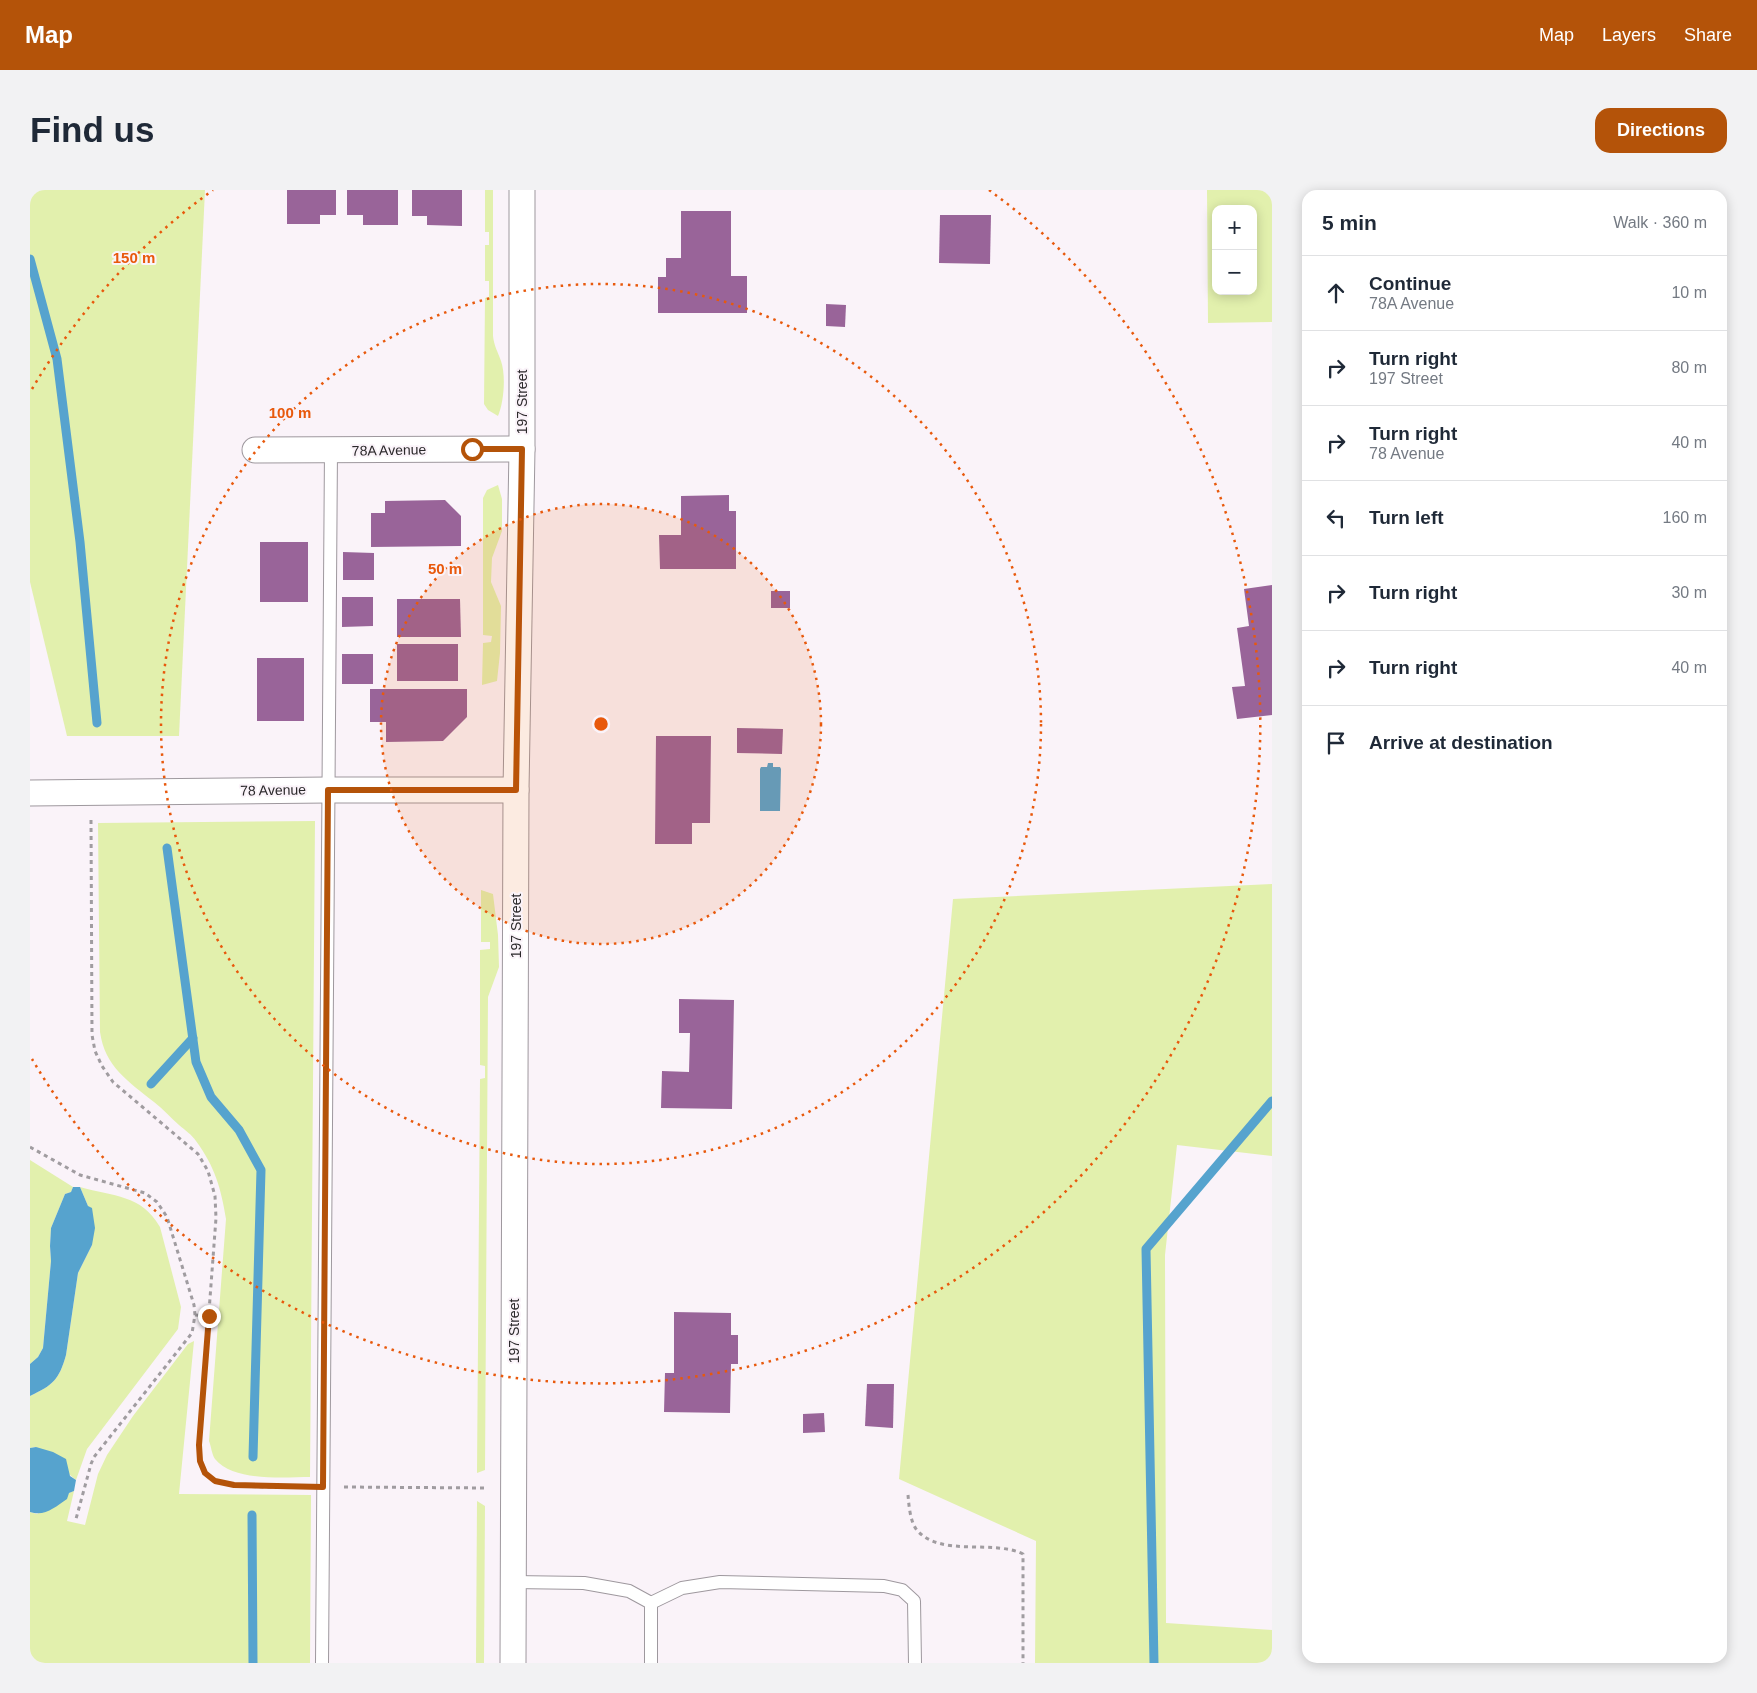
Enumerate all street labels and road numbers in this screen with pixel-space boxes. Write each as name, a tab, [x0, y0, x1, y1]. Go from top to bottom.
street label: 197 Street	[514, 370, 530, 434]
street label: 78A Avenue	[352, 441, 427, 459]
street label: 78 Avenue	[240, 781, 306, 799]
street label: 197 Street	[508, 894, 524, 958]
street label: 197 Street	[506, 1299, 522, 1363]

